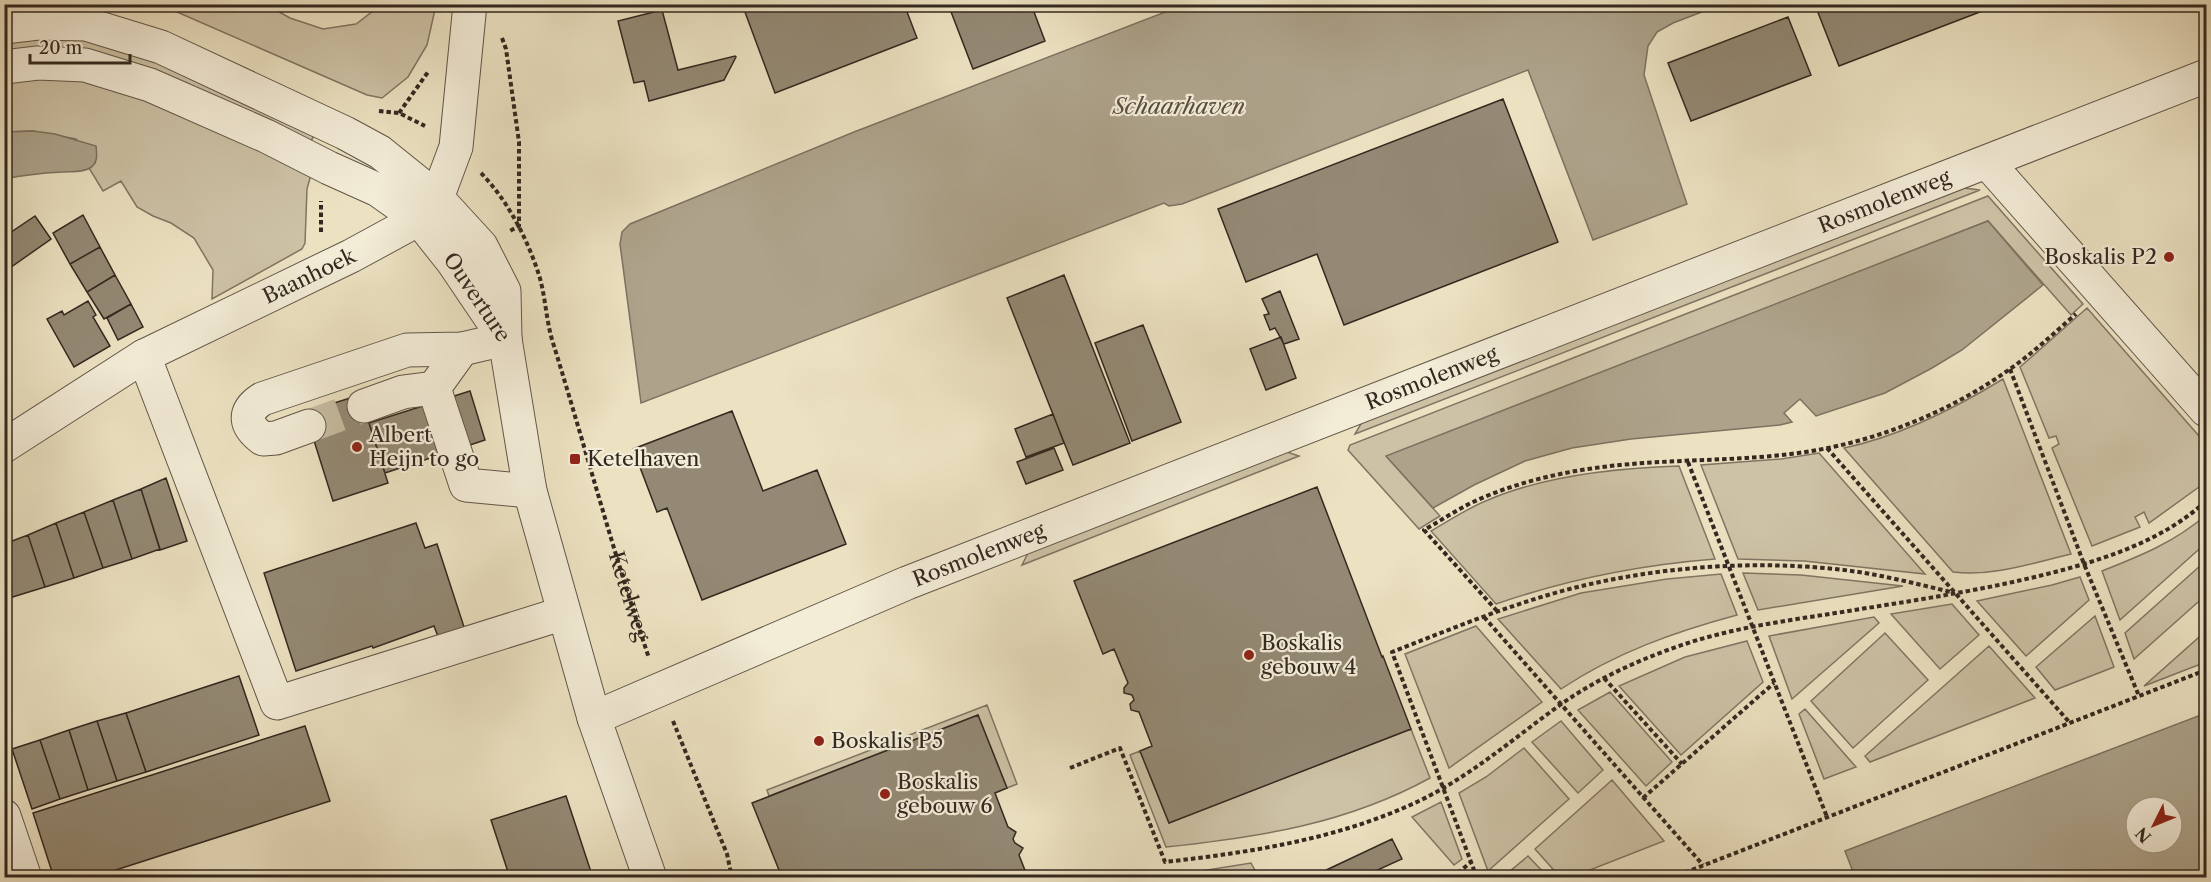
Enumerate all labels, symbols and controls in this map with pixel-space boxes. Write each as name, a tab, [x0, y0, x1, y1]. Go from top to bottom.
scale bar	[30, 27, 130, 65]
text: 20 m	[39, 37, 83, 59]
water label: Schaarhaven	[1111, 93, 1245, 120]
street label: Rosmolenweg	[1814, 164, 1955, 238]
street label: Baanhoek	[259, 242, 360, 309]
place label: Boskalis P2	[2044, 244, 2157, 269]
street label: Ouverture	[438, 248, 516, 346]
marker: Boskalis P2	[2162, 250, 2176, 264]
street label: Rosmolenweg	[1362, 340, 1502, 415]
place label: Albert Heijn to go	[368, 422, 479, 471]
marker: Albert Heijn to go	[350, 440, 364, 454]
place label: Ketelhaven	[587, 446, 699, 471]
marker: Ketelhaven	[568, 452, 582, 466]
street label: Rosmolenweg	[909, 517, 1049, 592]
street label: Ketelweg	[604, 548, 656, 645]
place label: Boskalis gebouw 4	[1261, 630, 1356, 679]
marker: Boskalis gebouw 4	[1242, 648, 1256, 662]
place label: Boskalis P5	[831, 728, 943, 753]
marker: Boskalis P5	[812, 734, 826, 748]
place label: Boskalis gebouw 6	[897, 769, 993, 818]
marker: Boskalis gebouw 6	[878, 787, 892, 801]
north arrow	[2124, 795, 2184, 855]
text: N	[2131, 823, 2155, 847]

